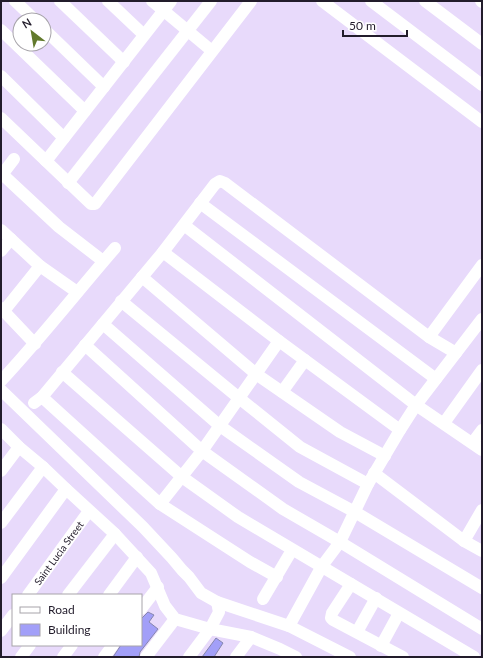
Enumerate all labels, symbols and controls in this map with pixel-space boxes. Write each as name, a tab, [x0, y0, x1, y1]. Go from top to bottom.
north arrow	[12, 12, 52, 52]
scale bar	[343, 12, 407, 38]
text: N	[20, 15, 34, 31]
text: 50 m	[349, 18, 376, 33]
street label: Saint Lucia Street	[31, 518, 86, 587]
legend	[12, 594, 142, 646]
text: Road	[48, 602, 75, 617]
text: Building	[48, 622, 91, 637]

